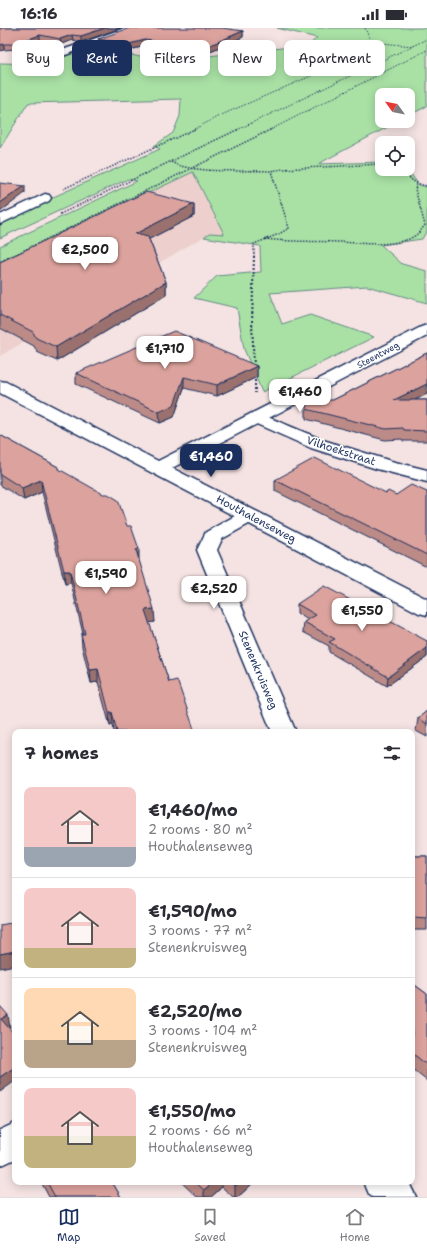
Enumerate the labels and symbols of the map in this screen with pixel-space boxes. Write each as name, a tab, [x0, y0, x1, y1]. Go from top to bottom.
north arrow	[375, 88, 415, 128]
pin: €2,500	[52, 237, 118, 271]
pin: €1,710	[132, 336, 198, 370]
street label: Steentweg	[355, 339, 402, 371]
pin: €1,460	[267, 379, 333, 413]
street label: Vilhoekstraat	[304, 433, 378, 469]
pin: €1,460	[178, 444, 244, 478]
street label: Houthalenseweg	[213, 492, 299, 547]
pin: €1,590	[73, 561, 139, 595]
pin: €2,520	[181, 576, 247, 610]
pin: €1,550	[329, 598, 395, 632]
street label: Stenenkruisweg	[235, 628, 281, 712]

